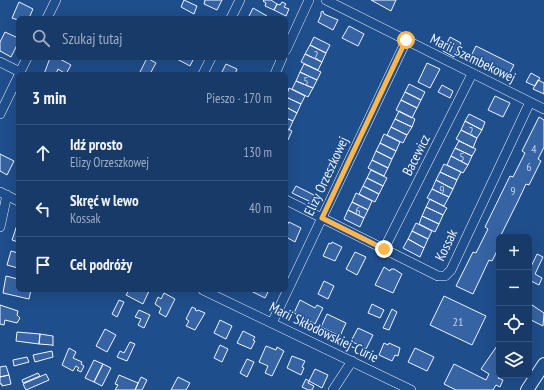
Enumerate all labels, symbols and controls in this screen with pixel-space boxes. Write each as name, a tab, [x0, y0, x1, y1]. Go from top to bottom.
search box	[16, 16, 288, 60]
icon: search	[30, 27, 52, 49]
text: Szukaj tutaj	[62, 29, 123, 48]
street label: Marii Szembekowej	[427, 29, 519, 87]
route start	[397, 31, 415, 49]
house number: 2	[313, 47, 319, 62]
house number: 5	[303, 73, 309, 88]
text: 3 min	[32, 87, 66, 109]
text: Pieszo · 170 m	[206, 90, 272, 107]
house number: 2	[468, 123, 474, 138]
street label: Bacewicz	[398, 131, 434, 179]
street label: Elizy Orzeszkowej	[300, 134, 352, 218]
text: Idź prosto	[70, 135, 123, 154]
house number: 4	[531, 141, 537, 156]
icon: ahead	[32, 142, 54, 164]
text: 130 m	[243, 144, 272, 161]
house number: 5	[459, 149, 465, 164]
text: Elizy Orzeszkowej	[70, 154, 149, 171]
house number: 6	[526, 159, 532, 174]
house number: 9	[439, 182, 445, 197]
house number: 9	[510, 183, 516, 198]
text: Skręć w lewo	[70, 191, 139, 210]
icon: left	[32, 198, 54, 220]
text: 40 m	[249, 200, 272, 217]
house number: 6	[355, 203, 361, 218]
text: Kossak	[70, 210, 101, 227]
street label: Kossak	[431, 226, 462, 264]
map controls	[496, 234, 532, 378]
button: +	[496, 234, 532, 270]
route end	[375, 240, 393, 258]
icon: arrive	[32, 254, 54, 276]
text: Cel podróży	[70, 255, 132, 274]
button: −	[496, 270, 532, 306]
street label: Marii Skłodowskiej-Curie	[266, 298, 382, 366]
button: locate	[496, 306, 532, 342]
house number: 21	[453, 314, 463, 329]
button: layers	[496, 342, 532, 378]

